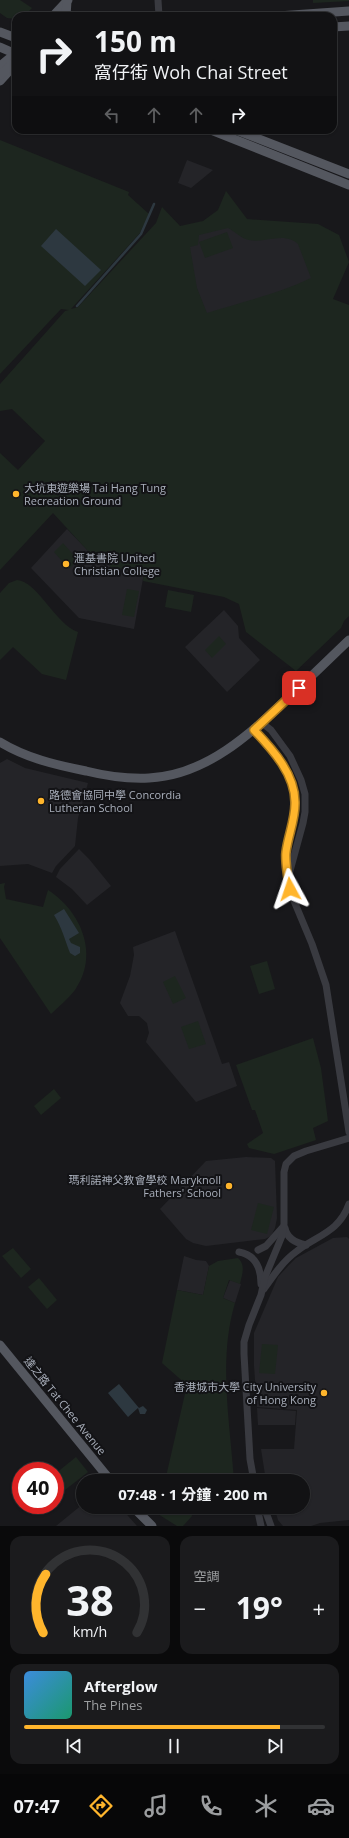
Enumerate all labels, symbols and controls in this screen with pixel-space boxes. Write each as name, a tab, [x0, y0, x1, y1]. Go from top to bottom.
text: 150 m	[94, 22, 177, 60]
icon: right	[28, 28, 80, 80]
text: 窩仔街 Woh Chai Street	[94, 60, 288, 84]
icon: left	[101, 104, 123, 126]
icon: ahead	[143, 104, 165, 126]
icon: ahead	[185, 104, 207, 126]
icon: right	[227, 104, 249, 126]
place label: 大坑東遊樂場 Tai Hang Tung Recreation Ground	[24, 480, 166, 508]
marker: 大坑東遊樂場 Tai Hang Tung Recreation Ground	[11, 489, 21, 499]
place label: 滙基書院 United Christian College	[74, 550, 160, 578]
marker: 滙基書院 United Christian College	[61, 559, 71, 569]
pin	[282, 671, 316, 705]
icon: arrive	[288, 677, 310, 699]
place label: 路德會協同中學 Concordia Lutheran School	[49, 787, 181, 815]
marker: 路德會協同中學 Concordia Lutheran School	[36, 796, 46, 806]
position arrow	[269, 868, 311, 910]
place label: 瑪利諾神父教會學校 Maryknoll Fathers' School	[68, 1172, 221, 1200]
marker: 瑪利諾神父教會學校 Maryknoll Fathers' School	[224, 1181, 234, 1191]
street label: 達之路 Tat Chee Avenue	[21, 1354, 110, 1458]
place label: 香港城市大學 City University of Hong Kong	[174, 1379, 316, 1407]
marker: 香港城市大學 City University of Hong Kong	[319, 1388, 329, 1398]
speed limit sign: 40	[12, 1462, 64, 1514]
text: 07:48 · 1 分鐘 · 200 m	[118, 1484, 268, 1504]
text: 空調	[194, 1567, 220, 1585]
text: 38	[66, 1572, 114, 1628]
text: 19°	[236, 1587, 283, 1628]
text: −	[194, 1593, 206, 1623]
text: +	[312, 1593, 325, 1623]
text: km/h	[72, 1622, 107, 1641]
text: Afterglow	[84, 1676, 158, 1696]
text: The Pines	[84, 1696, 142, 1714]
icon: previous	[63, 1735, 85, 1757]
icon: pause	[163, 1735, 185, 1757]
icon: next	[264, 1735, 286, 1757]
icon: directions	[87, 1792, 115, 1820]
icon: music	[142, 1792, 170, 1820]
icon: phone	[197, 1792, 225, 1820]
icon: climate	[252, 1792, 280, 1820]
icon: car	[307, 1792, 335, 1820]
text: 07:47	[14, 1794, 60, 1818]

